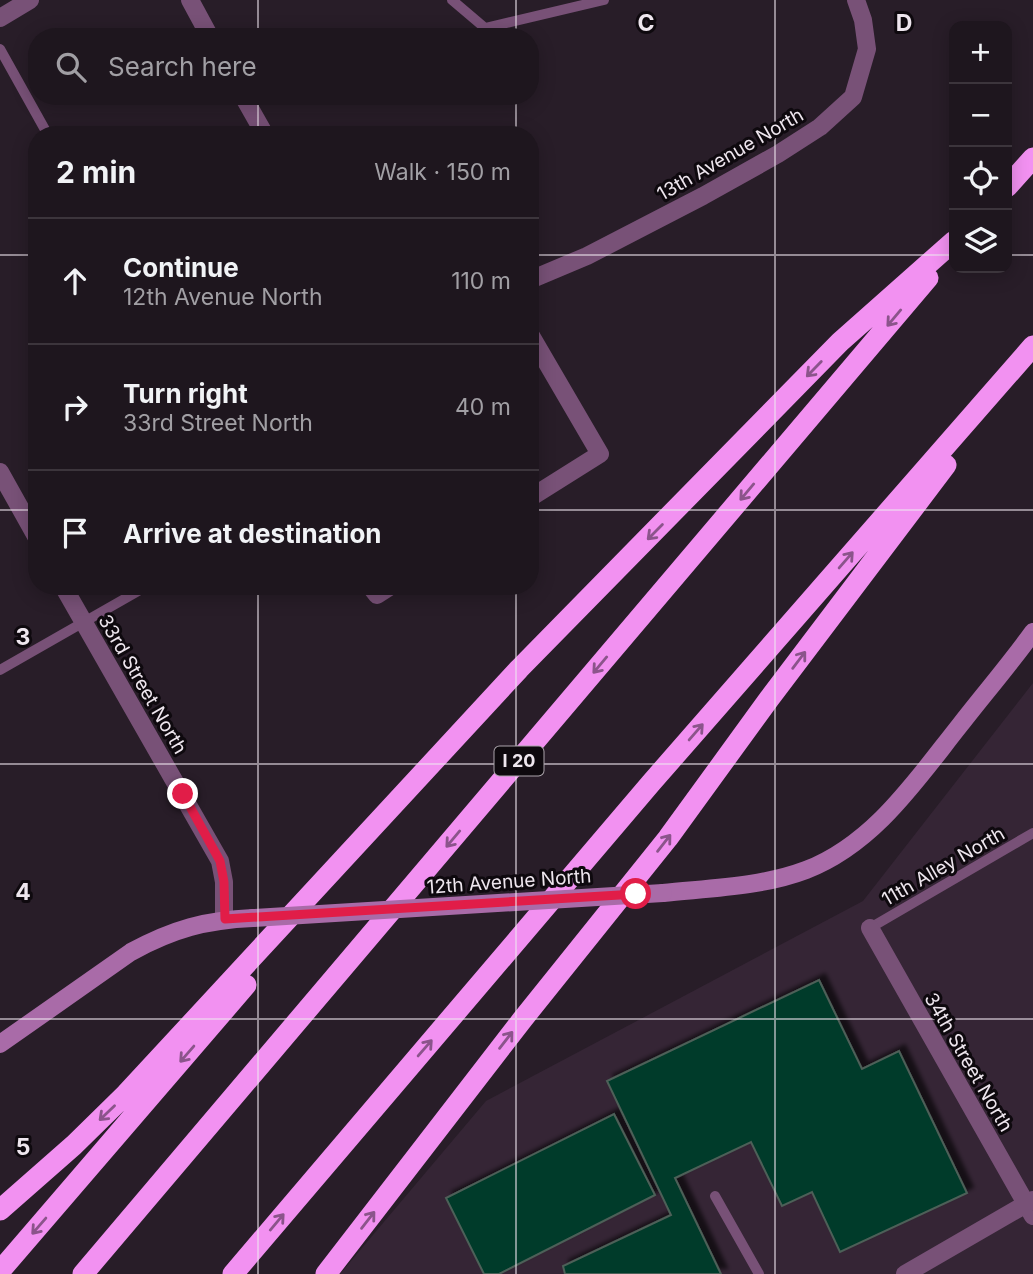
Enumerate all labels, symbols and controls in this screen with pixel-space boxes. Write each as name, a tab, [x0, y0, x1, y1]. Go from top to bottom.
text: C	[637, 9, 655, 37]
text: D	[896, 9, 912, 37]
map controls	[949, 21, 1012, 273]
button: +	[949, 21, 1012, 84]
search box	[28, 28, 539, 105]
icon: search	[52, 48, 90, 86]
text: Search here	[108, 51, 257, 82]
button: −	[949, 84, 1012, 147]
street label: 13th Avenue North	[653, 103, 807, 206]
button: locate	[949, 147, 1012, 210]
text: 2 min	[56, 154, 136, 190]
text: Walk · 150 m	[374, 158, 511, 186]
button: layers	[949, 210, 1012, 273]
text: Continue	[123, 252, 239, 283]
icon: ahead	[56, 262, 94, 300]
text: 110 m	[451, 267, 511, 295]
text: 12th Avenue North	[123, 283, 323, 311]
one-way arrow	[886, 309, 902, 327]
one-way arrow	[805, 361, 822, 378]
text: Turn right	[123, 378, 248, 409]
icon: right	[56, 388, 94, 426]
text: 40 m	[455, 393, 511, 421]
text: 33rd Street North	[123, 409, 313, 437]
one-way arrow	[739, 482, 755, 500]
icon: arrive	[56, 514, 94, 552]
text: Arrive at destination	[123, 518, 382, 549]
one-way arrow	[646, 523, 663, 540]
one-way arrow	[838, 552, 854, 570]
street label: 33rd Street North	[93, 611, 192, 758]
text: 3	[16, 623, 30, 651]
one-way arrow	[791, 651, 806, 670]
one-way arrow	[592, 656, 608, 674]
one-way arrow	[688, 723, 704, 741]
road number: I 20	[494, 746, 544, 776]
route end	[167, 778, 198, 809]
street label: 11th Alley North	[878, 822, 1009, 911]
one-way arrow	[445, 829, 460, 847]
one-way arrow	[656, 834, 671, 852]
street label: 12th Avenue North	[426, 864, 592, 899]
text: 4	[15, 878, 31, 906]
route start	[620, 878, 651, 909]
street label: 34th Street North	[920, 989, 1018, 1136]
one-way arrow	[499, 1031, 514, 1049]
one-way arrow	[417, 1040, 432, 1058]
one-way arrow	[179, 1044, 195, 1062]
one-way arrow	[99, 1105, 116, 1122]
text: 5	[16, 1133, 30, 1161]
one-way arrow	[360, 1211, 375, 1230]
one-way arrow	[269, 1213, 285, 1231]
one-way arrow	[31, 1217, 47, 1235]

